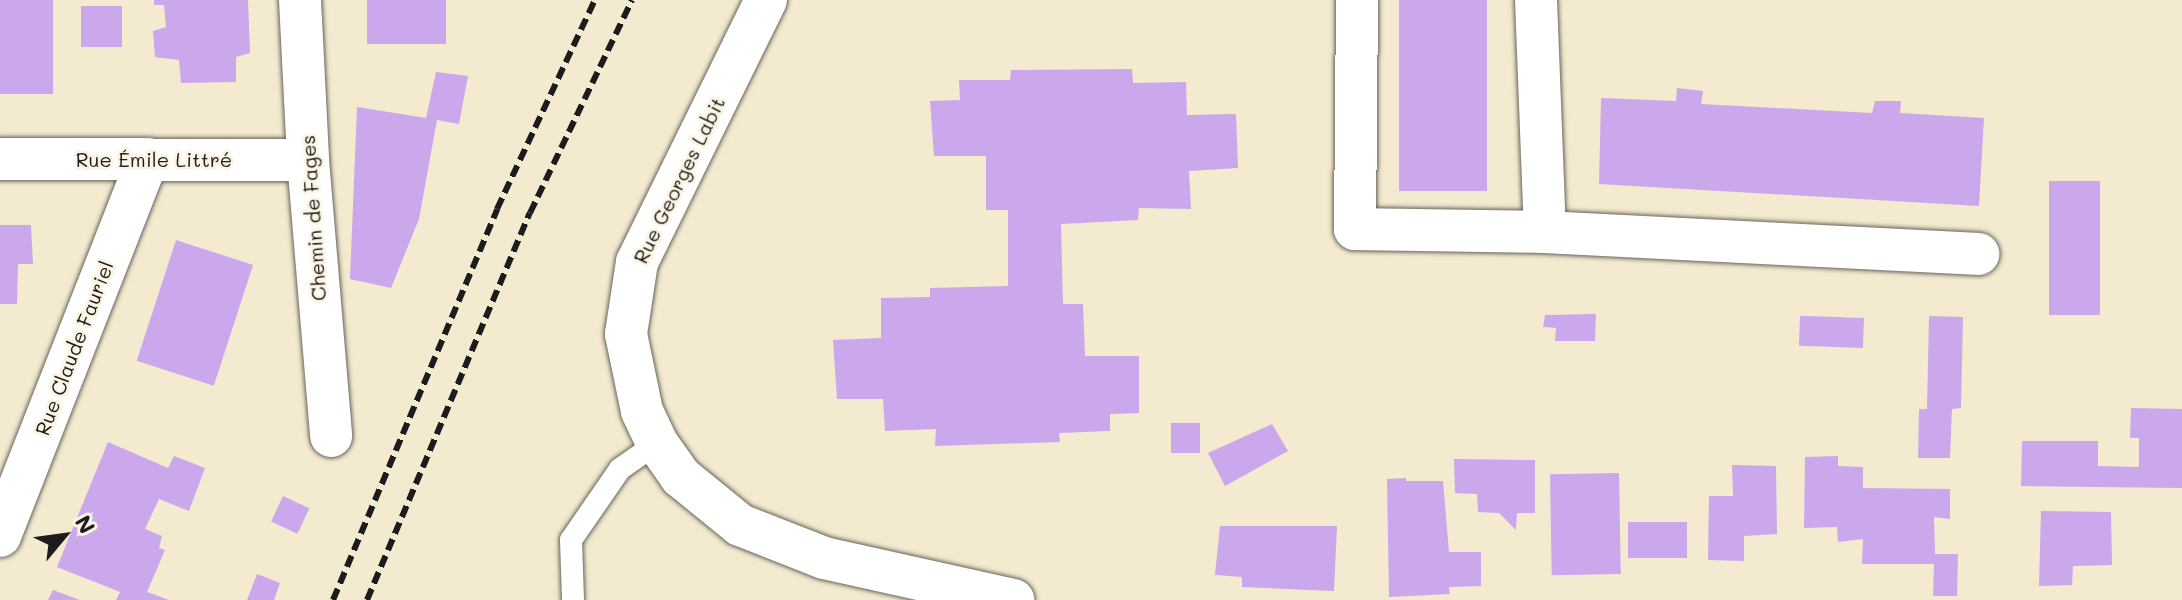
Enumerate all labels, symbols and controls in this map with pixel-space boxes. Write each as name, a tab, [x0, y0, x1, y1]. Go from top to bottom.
street label: Rue Georges Labit	[628, 93, 730, 267]
street label: Chemin de Fages	[295, 134, 331, 302]
street label: Rue Émile Littré	[76, 147, 232, 171]
street label: Rue Claude Fauriel	[30, 257, 118, 439]
north arrow	[24, 496, 104, 576]
text: N	[69, 510, 102, 538]

